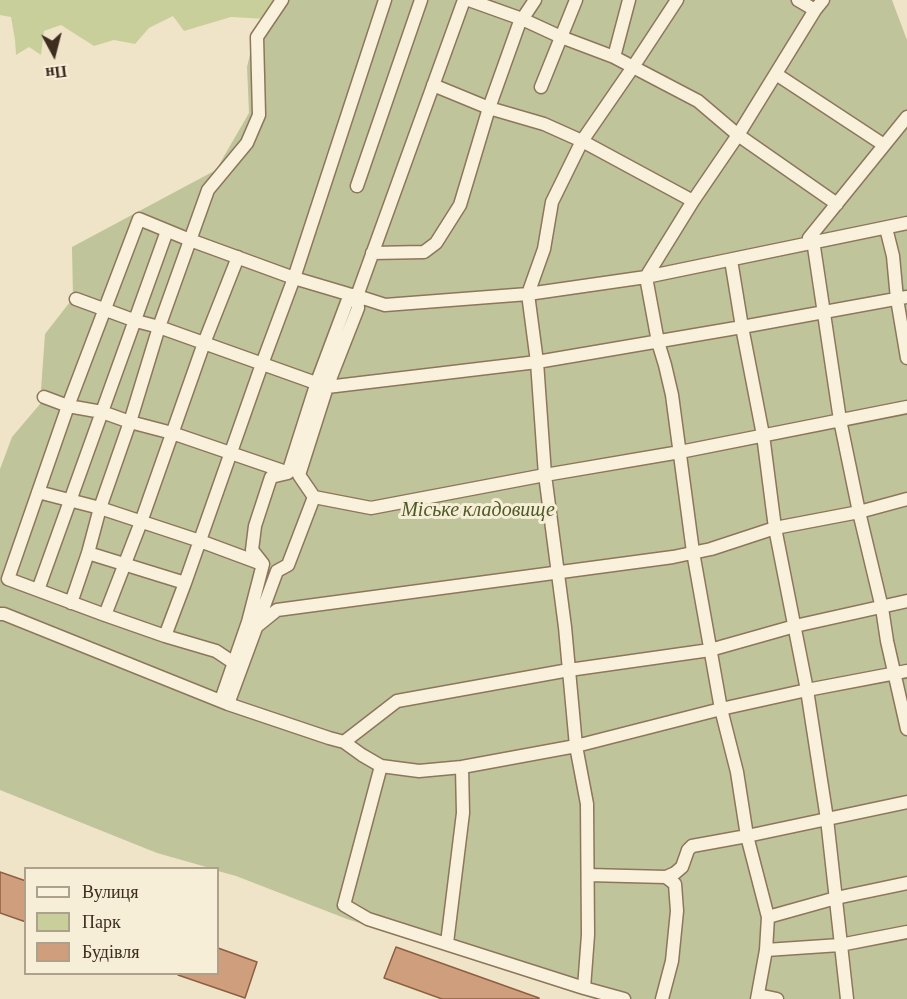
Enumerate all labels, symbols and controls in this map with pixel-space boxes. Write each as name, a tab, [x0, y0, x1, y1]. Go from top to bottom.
north arrow	[24, 24, 84, 84]
text: Пн	[44, 63, 68, 82]
park label: Міське кладовище	[401, 498, 555, 522]
legend	[24, 867, 219, 975]
text: Вулиця	[82, 882, 139, 902]
text: Парк	[82, 912, 121, 932]
text: Будівля	[82, 942, 139, 962]

